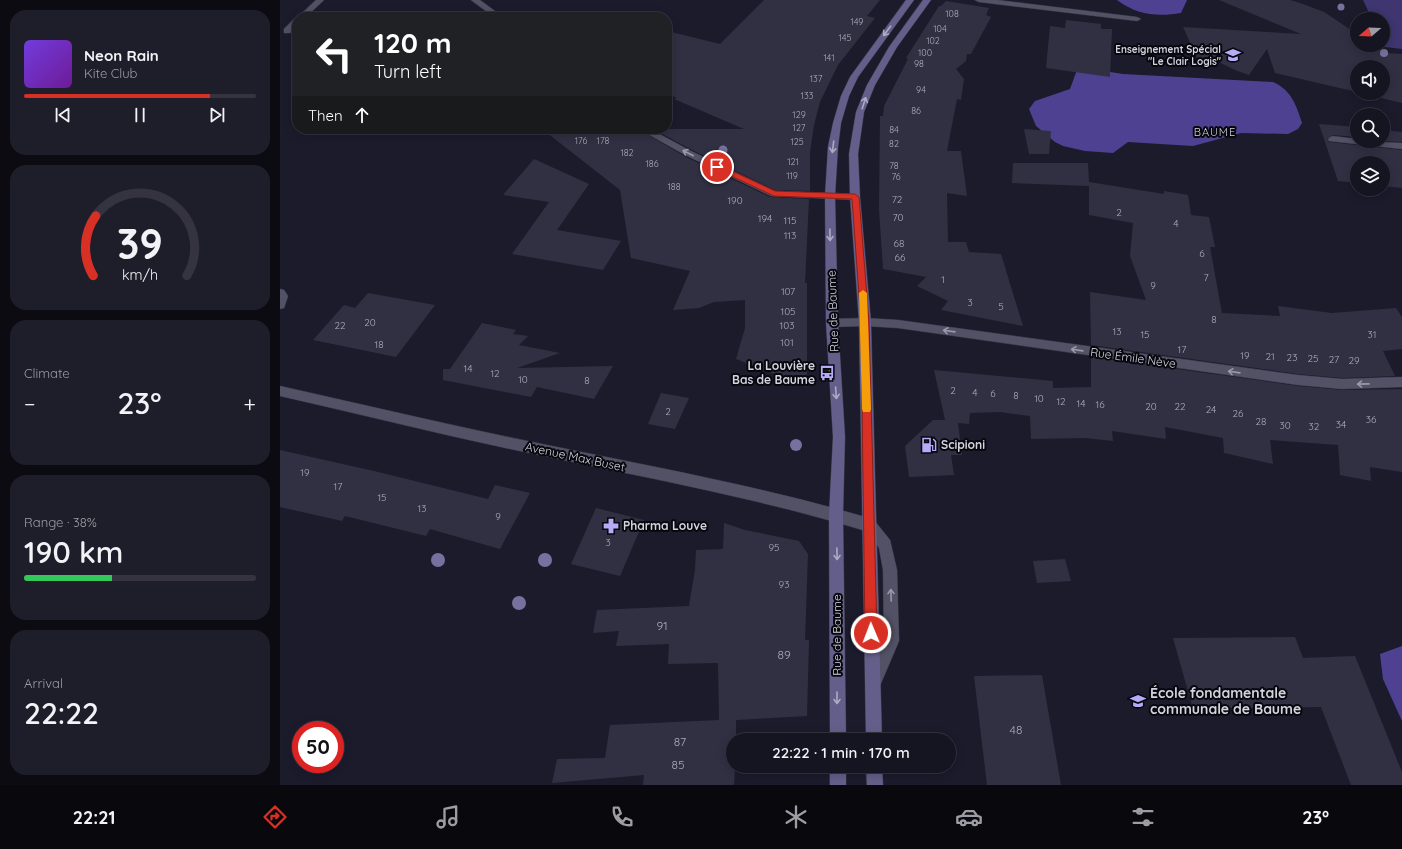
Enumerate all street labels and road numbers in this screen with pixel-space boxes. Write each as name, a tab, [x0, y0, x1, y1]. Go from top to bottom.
street label: Rue de Baume	[824, 270, 841, 352]
street label: Rue Émile Nève	[1089, 344, 1177, 371]
street label: Avenue Max Buset	[524, 439, 626, 474]
street label: Rue de Baume	[829, 594, 844, 676]

